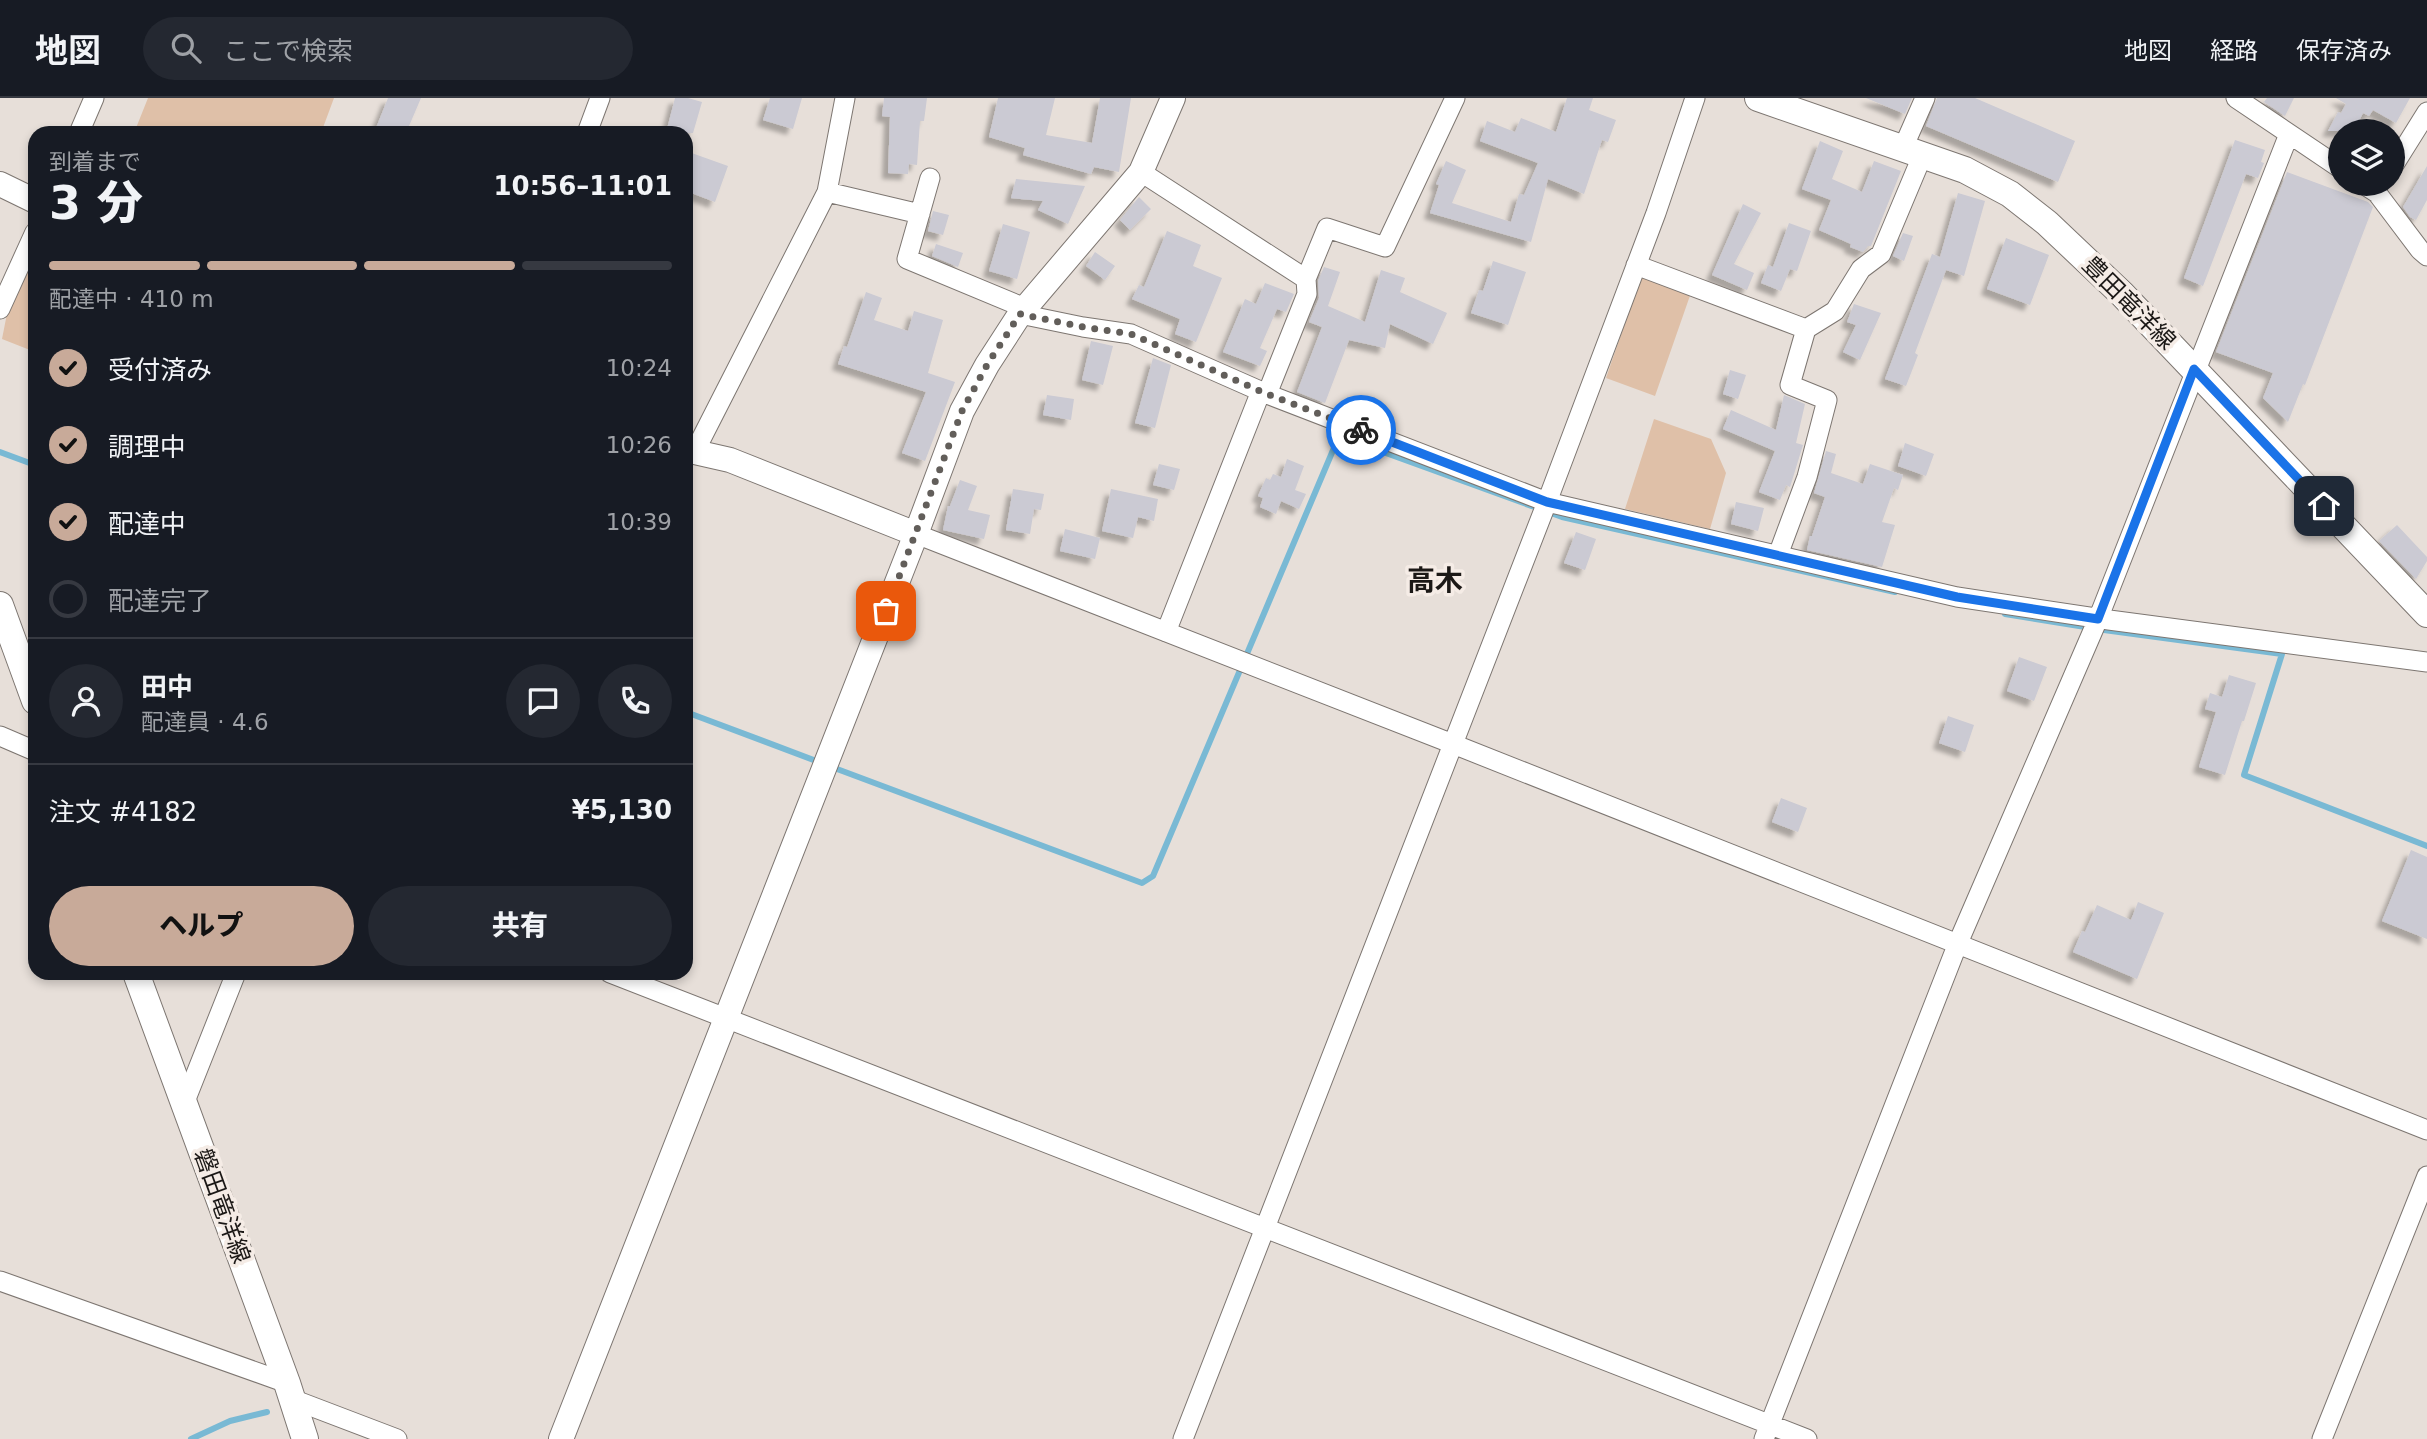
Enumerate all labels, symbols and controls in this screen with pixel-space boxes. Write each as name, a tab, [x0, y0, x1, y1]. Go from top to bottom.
search box	[143, 17, 633, 80]
icon: search	[167, 29, 205, 67]
text: 地図	[35, 31, 101, 70]
text: ここで検索	[223, 36, 353, 66]
text: 地図	[2124, 37, 2172, 65]
text: 経路	[2210, 37, 2258, 65]
text: 保存済み	[2296, 37, 2392, 65]
map controls	[2328, 119, 2405, 196]
button: layers	[2328, 119, 2405, 196]
text: 到着まで	[49, 149, 141, 175]
text: 10:56–11:01	[493, 171, 672, 201]
text: 3 分	[49, 176, 143, 230]
street label: 豊田竜洋線	[2077, 251, 2181, 355]
text: 配達中 · 410 m	[49, 286, 214, 312]
icon: check	[49, 349, 87, 387]
text: 受付済み	[108, 355, 212, 385]
text: 10:24	[606, 355, 672, 381]
courier	[1326, 395, 1396, 465]
icon: bike	[1342, 411, 1380, 449]
icon: check	[49, 426, 87, 464]
text: 調理中	[108, 432, 186, 462]
text: 10:26	[606, 432, 672, 458]
pin	[2294, 476, 2354, 536]
icon: home	[2305, 487, 2343, 525]
icon: check	[49, 503, 87, 541]
text: 配達中	[108, 509, 186, 539]
text: 10:39	[606, 509, 672, 535]
district label: 高木	[1407, 564, 1463, 597]
pin	[856, 581, 916, 641]
text: 配達完了	[108, 586, 212, 616]
icon: bag	[867, 592, 905, 630]
button: person	[49, 664, 123, 738]
button: chat	[506, 664, 580, 738]
button: phone	[598, 664, 672, 738]
text: 田中	[141, 672, 193, 702]
text: 配達員 · 4.6	[141, 709, 269, 735]
text: ¥5,130	[572, 795, 672, 825]
text: 注文 #4182	[49, 797, 197, 827]
button: ヘルプ	[49, 886, 354, 966]
button: 共有	[368, 886, 672, 966]
street label: 磐田竜洋線	[188, 1145, 256, 1267]

